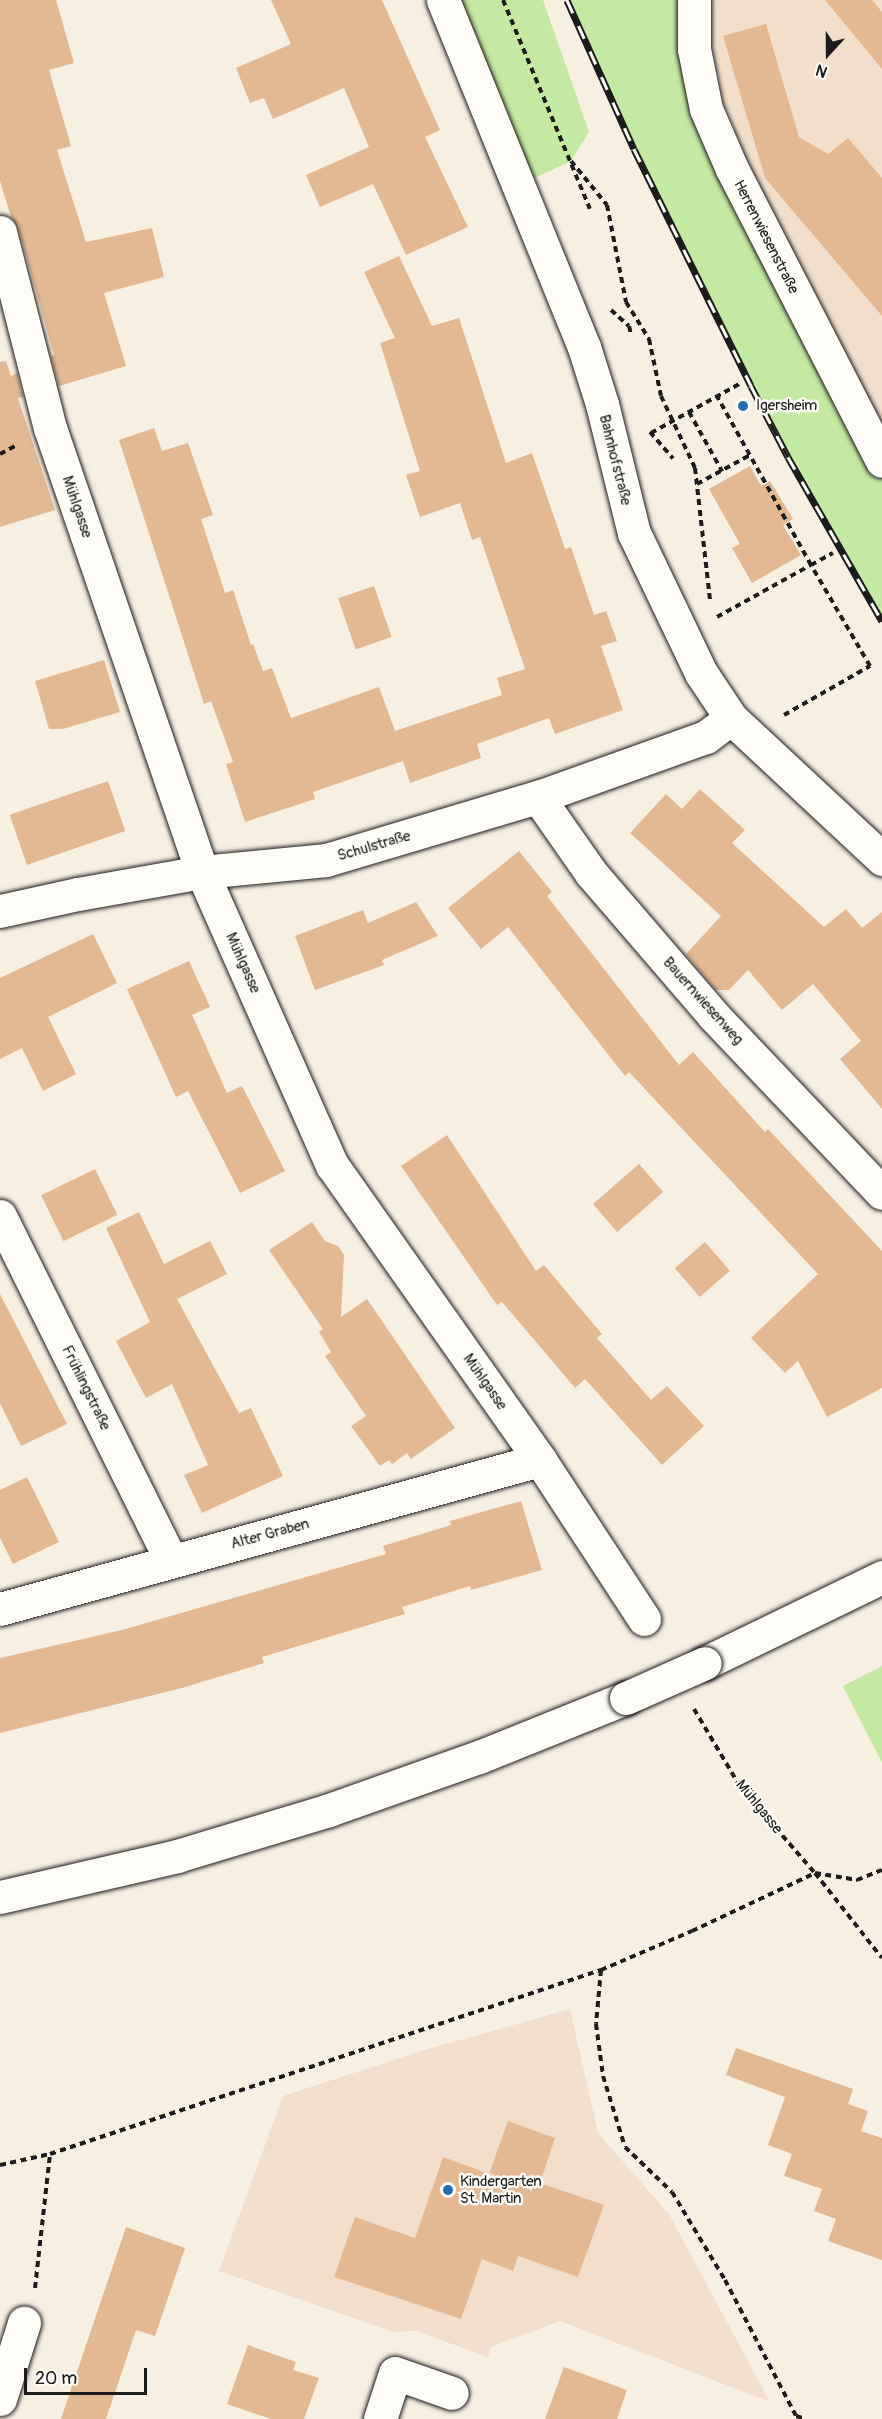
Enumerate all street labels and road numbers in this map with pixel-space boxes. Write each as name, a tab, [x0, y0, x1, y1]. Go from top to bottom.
street label: Herrenwiesenstraße	[730, 177, 802, 297]
street label: Bahnhofstraße	[595, 413, 635, 507]
street label: Mühlgasse	[58, 474, 96, 540]
street label: Schulstraße	[335, 827, 413, 865]
street label: Mühlgasse	[222, 930, 264, 996]
street label: Bauernwiesenweg	[659, 954, 747, 1048]
street label: Frühlingstraße	[58, 1343, 114, 1433]
street label: Mühlgasse	[459, 1350, 511, 1414]
street label: Alter Graben	[229, 1515, 311, 1553]
street label: Mühlgasse	[732, 1776, 786, 1838]

